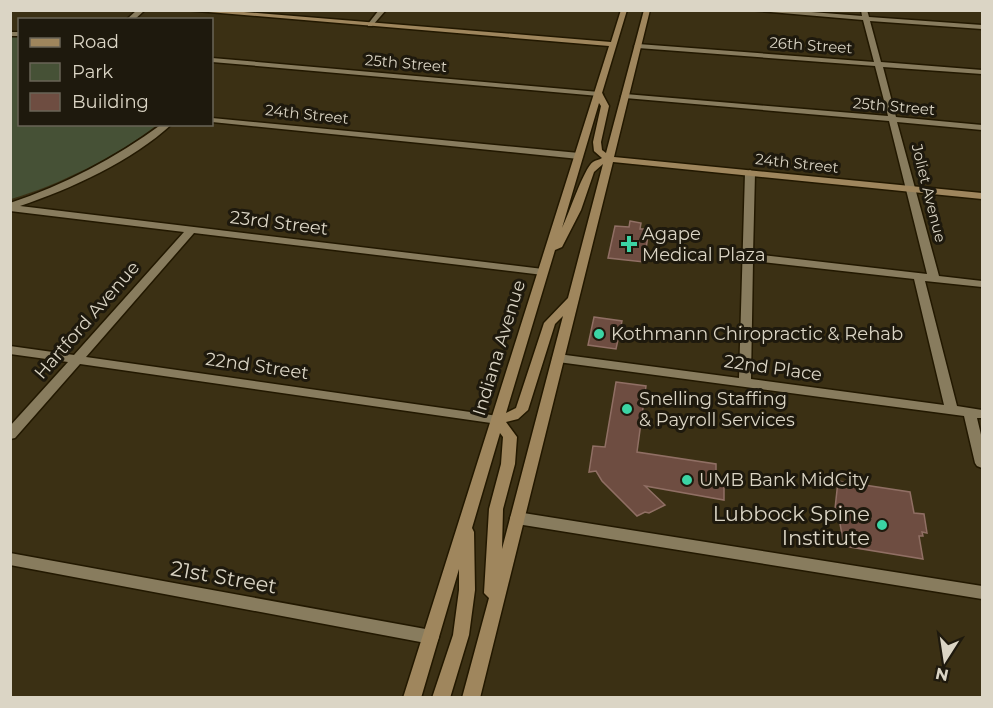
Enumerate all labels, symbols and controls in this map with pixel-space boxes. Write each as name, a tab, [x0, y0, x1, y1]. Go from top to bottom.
legend	[18, 18, 213, 126]
text: Road	[72, 31, 119, 53]
street label: 26th Street	[769, 33, 853, 57]
street label: 25th Street	[364, 50, 448, 76]
text: Park	[72, 61, 113, 83]
text: Building	[72, 91, 149, 113]
street label: 25th Street	[852, 93, 936, 119]
street label: 24th Street	[264, 100, 350, 128]
street label: Joliet Avenue	[907, 141, 950, 244]
street label: 24th Street	[754, 149, 840, 177]
street label: 23rd Street	[229, 206, 329, 240]
place label: Agape Medical Plaza	[642, 223, 766, 266]
marker: Agape Medical Plaza	[620, 235, 638, 253]
street label: Hartford Avenue	[30, 256, 144, 383]
street label: Indiana Avenue	[468, 277, 530, 418]
place label: Kothmann Chiropractic & Rehab	[611, 323, 903, 345]
marker: Kothmann Chiropractic & Rehab	[592, 327, 606, 341]
street label: 22nd Street	[204, 348, 310, 384]
street label: 22nd Place	[723, 350, 824, 386]
place label: Snelling Staffing & Payroll Services	[639, 388, 795, 431]
marker: Snelling Staffing & Payroll Services	[620, 402, 634, 416]
place label: UMB Bank MidCity	[699, 469, 869, 491]
marker: UMB Bank MidCity	[680, 473, 694, 487]
place label: Lubbock Spine Institute	[713, 501, 870, 550]
marker: Lubbock Spine Institute	[875, 518, 889, 532]
street label: 21st Street	[169, 555, 279, 599]
north arrow	[915, 630, 975, 690]
text: N	[934, 664, 950, 685]

